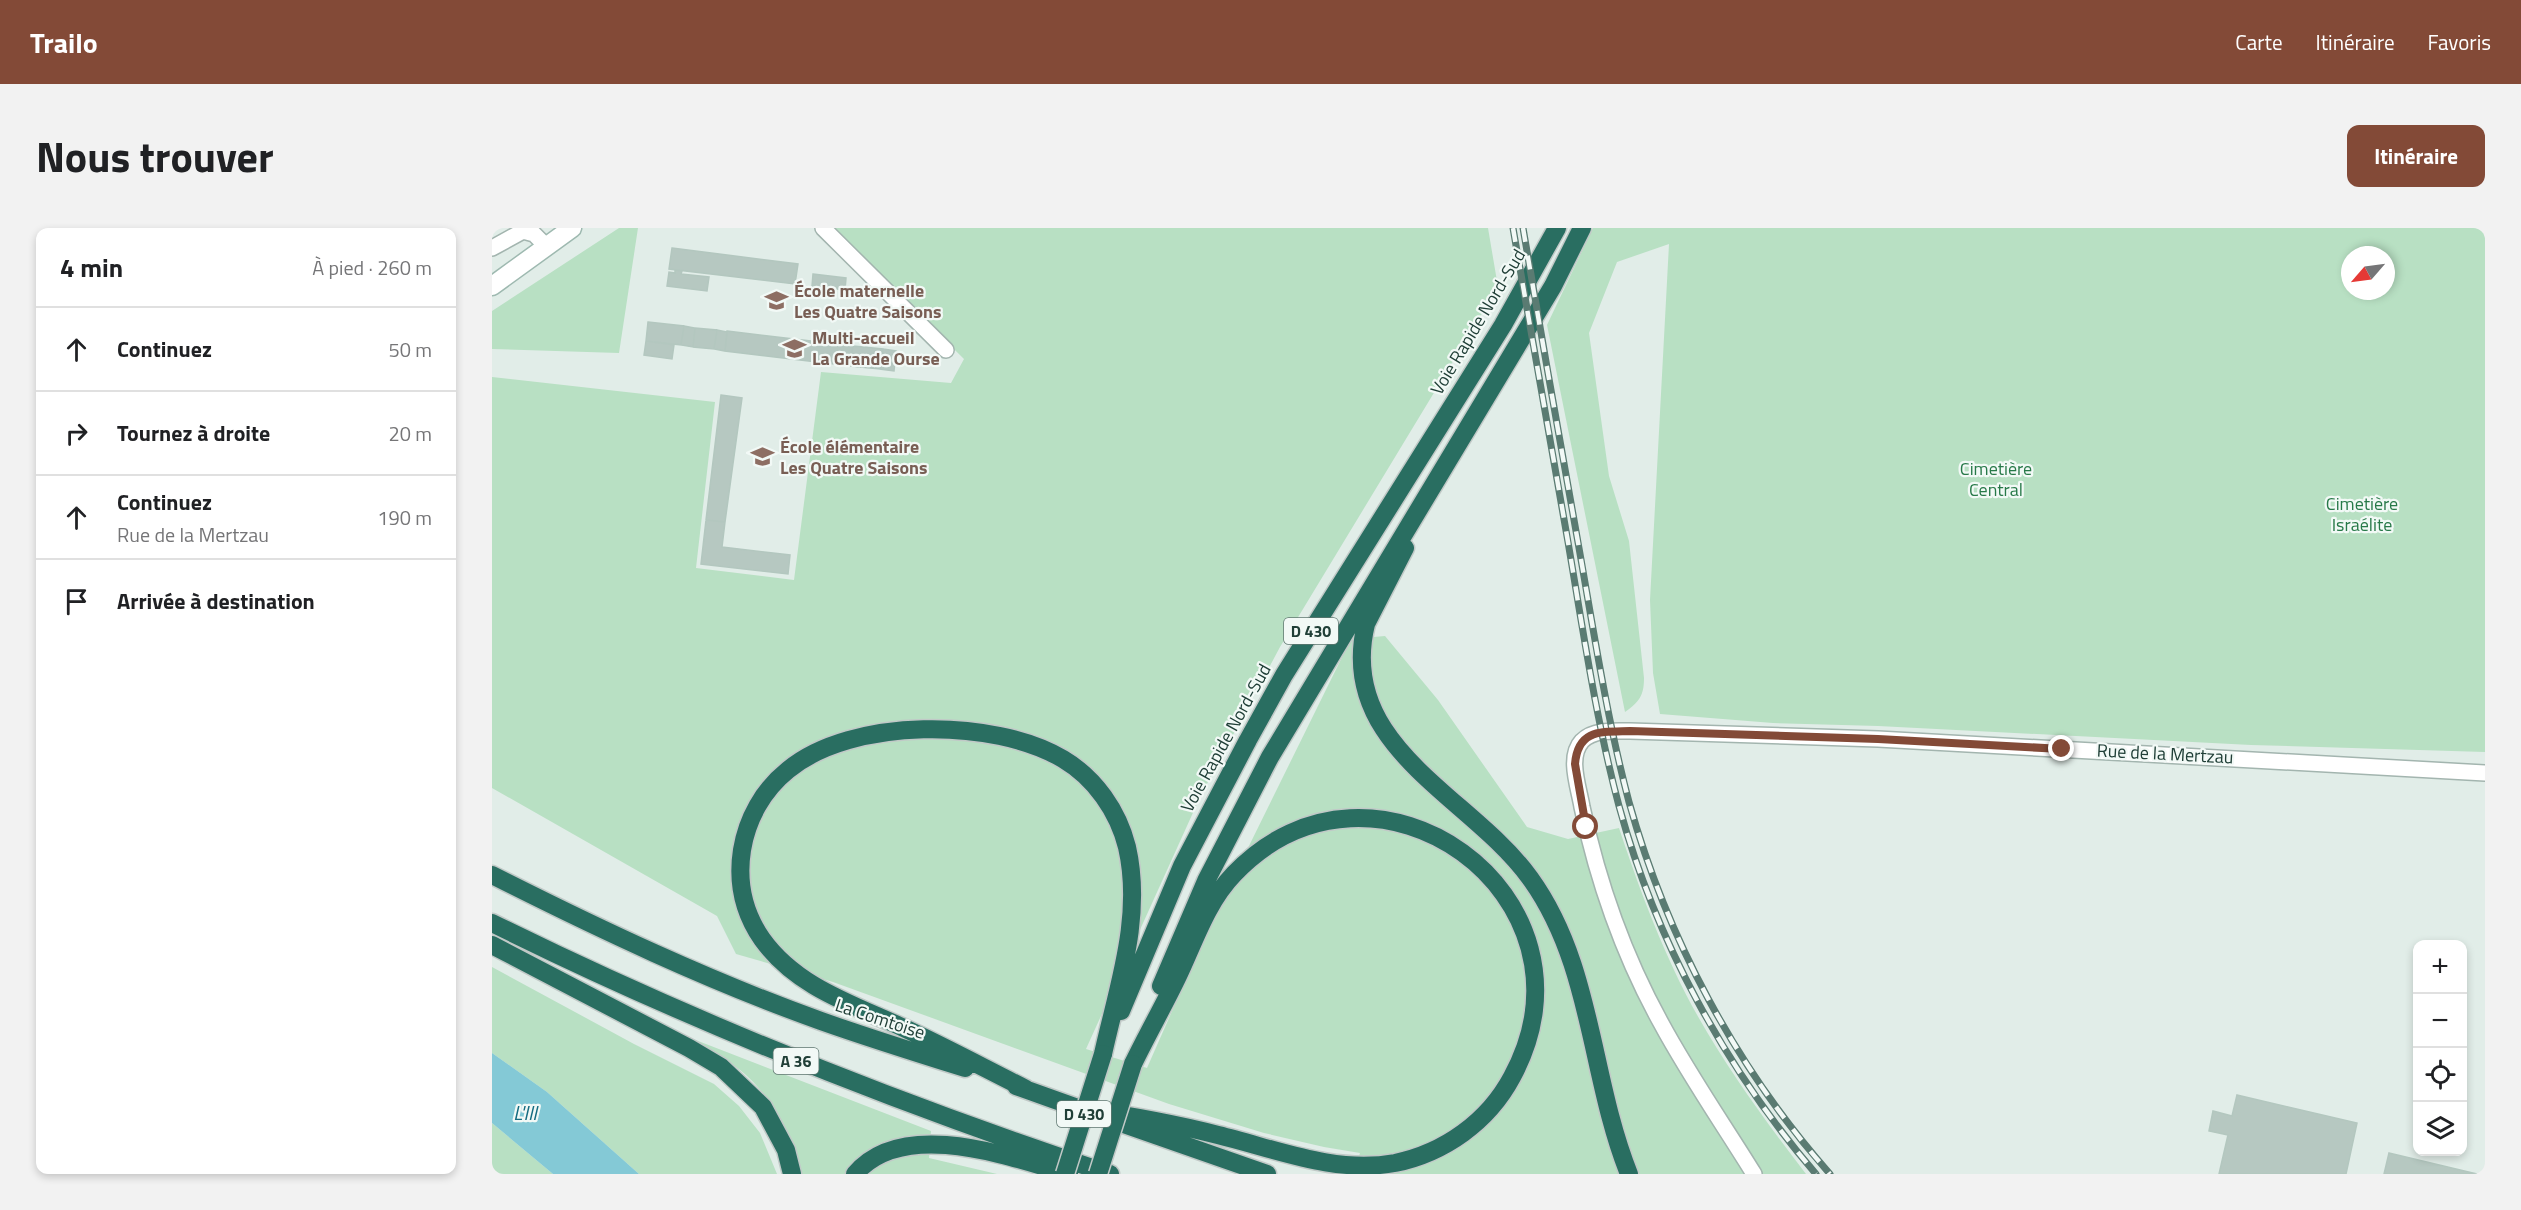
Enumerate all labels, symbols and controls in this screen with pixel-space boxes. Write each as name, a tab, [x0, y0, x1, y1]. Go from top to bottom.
text: Trailo	[30, 21, 98, 64]
text: Carte	[2235, 26, 2283, 58]
text: Itinéraire	[2316, 26, 2395, 58]
text: Favoris	[2428, 26, 2491, 58]
text: Nous trouver	[36, 124, 274, 188]
button: Itinéraire	[2347, 125, 2485, 187]
street label: Voie Rapide Nord-Sud	[1423, 244, 1532, 400]
north arrow	[2341, 246, 2395, 300]
text: 4 min	[60, 248, 123, 287]
text: À pied · 260 m	[312, 252, 432, 283]
place label: École maternelle Les Quatre Saisons	[794, 277, 942, 325]
school or university icon: École maternelle Les Quatre Saisons	[763, 288, 789, 314]
place label: Multi-accueil La Grande Ourse	[812, 324, 940, 372]
text: Continuez	[117, 332, 212, 366]
icon: ahead	[60, 333, 93, 366]
text: 50 m	[388, 334, 432, 365]
school or university icon: Multi-accueil La Grande Ourse	[781, 335, 807, 361]
text: Tournez à droite	[117, 416, 270, 450]
icon: right	[60, 417, 93, 450]
text: 20 m	[388, 418, 432, 449]
place label: École élémentaire Les Quatre Saisons	[780, 433, 928, 481]
school or university icon: École élémentaire Les Quatre Saisons	[749, 444, 775, 470]
park label: Cimetière Central	[1960, 455, 2032, 503]
text: Continuez	[117, 485, 212, 519]
park label: Cimetière Israélite	[2326, 490, 2398, 538]
icon: ahead	[60, 501, 93, 534]
text: 190 m	[377, 502, 432, 533]
text: Rue de la Mertzau	[117, 519, 269, 550]
text: Arrivée à destination	[117, 584, 315, 618]
icon: arrive	[60, 585, 93, 618]
road number: D 430	[1284, 618, 1338, 644]
street label: Voie Rapide Nord-Sud	[1174, 659, 1278, 817]
route end	[2048, 735, 2074, 761]
street label: Rue de la Mertzau	[2096, 736, 2234, 771]
route start	[1572, 813, 1598, 839]
map controls	[2413, 940, 2467, 1156]
button: +	[2413, 940, 2467, 994]
street label: La Comtoise	[832, 991, 929, 1046]
button: −	[2413, 994, 2467, 1048]
road number: A 36	[774, 1048, 818, 1074]
button: locate	[2413, 1048, 2467, 1102]
water label: L'Ill	[513, 1097, 539, 1128]
road number: D 430	[1057, 1101, 1111, 1127]
button: layers	[2413, 1102, 2467, 1156]

